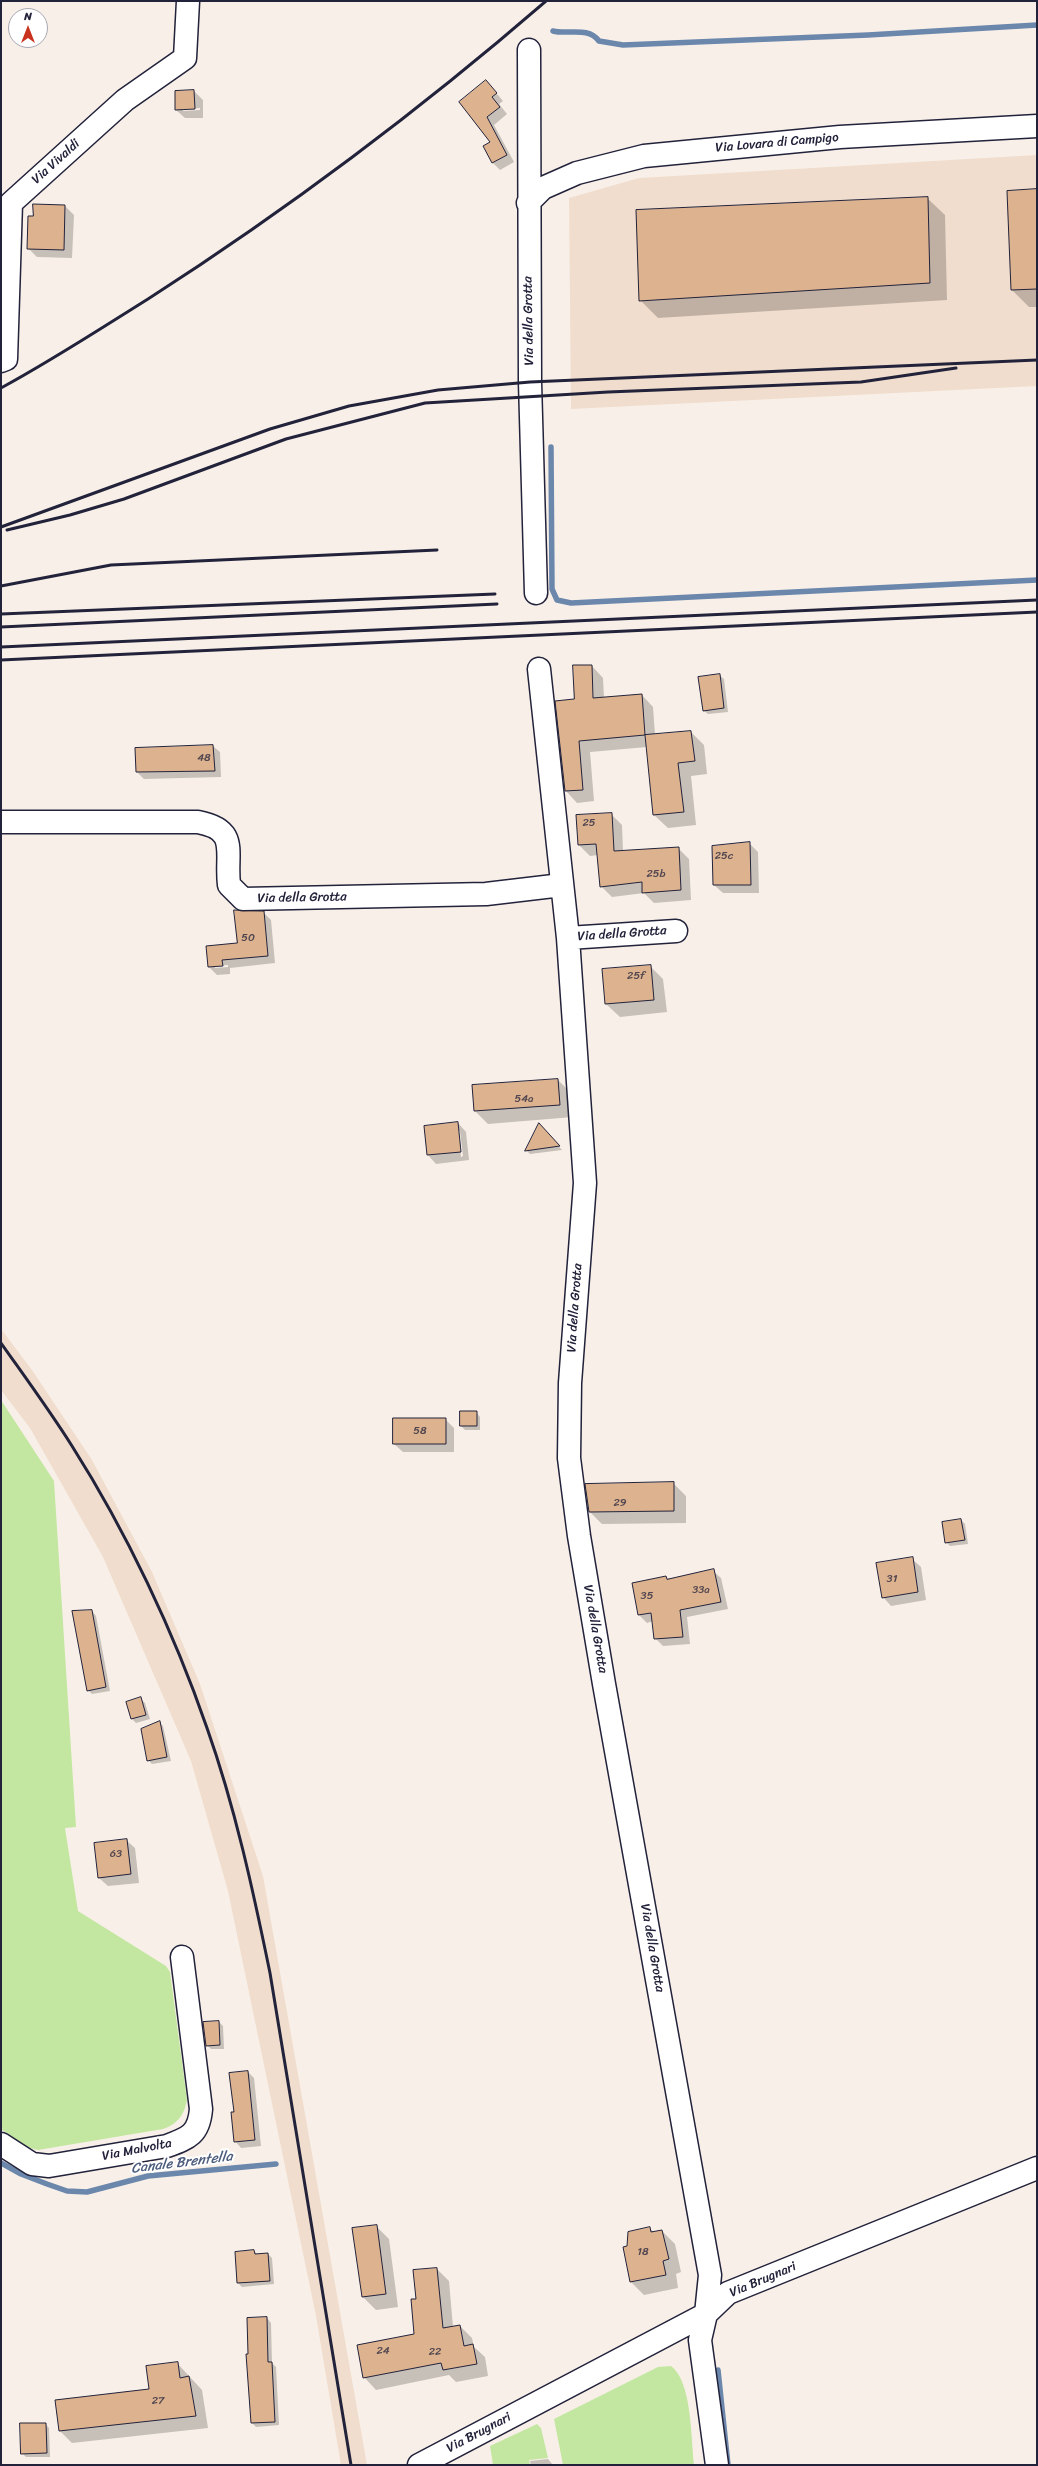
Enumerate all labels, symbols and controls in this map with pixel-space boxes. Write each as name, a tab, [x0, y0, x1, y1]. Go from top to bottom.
text: N	[24, 7, 32, 26]
north arrow	[8, 8, 48, 48]
street label: Via Lovara di Campigo	[715, 130, 839, 156]
street label: Via Vivaldi	[29, 136, 83, 188]
street label: Via della Grotta	[520, 276, 538, 366]
house number: 48	[197, 751, 211, 765]
house number: 25	[582, 816, 596, 830]
house number: 25c	[715, 849, 733, 863]
house number: 25b	[646, 867, 666, 881]
street label: Via della Grotta	[257, 889, 347, 907]
street label: Via della Grotta	[577, 923, 667, 945]
house number: 50	[241, 931, 255, 945]
house number: 25f	[627, 969, 645, 983]
house number: 54a	[514, 1092, 534, 1106]
street label: Via della Grotta	[564, 1263, 586, 1353]
house number: 58	[413, 1424, 427, 1438]
house number: 29	[613, 1496, 627, 1510]
house number: 31	[887, 1572, 897, 1586]
house number: 33a	[692, 1583, 710, 1597]
street label: Via della Grotta	[580, 1584, 610, 1674]
house number: 35	[641, 1589, 653, 1603]
house number: 63	[110, 1847, 122, 1861]
street label: Via della Grotta	[637, 1903, 667, 1993]
street label: Via Malvolta	[101, 2136, 173, 2164]
water label: Canale Brentella	[130, 2148, 234, 2178]
house number: 18	[637, 2245, 649, 2259]
street label: Via Brugnari	[727, 2259, 799, 2301]
house number: 24	[376, 2344, 390, 2358]
house number: 22	[429, 2345, 441, 2359]
house number: 27	[152, 2394, 164, 2408]
street label: Via Brugnari	[444, 2409, 514, 2457]

